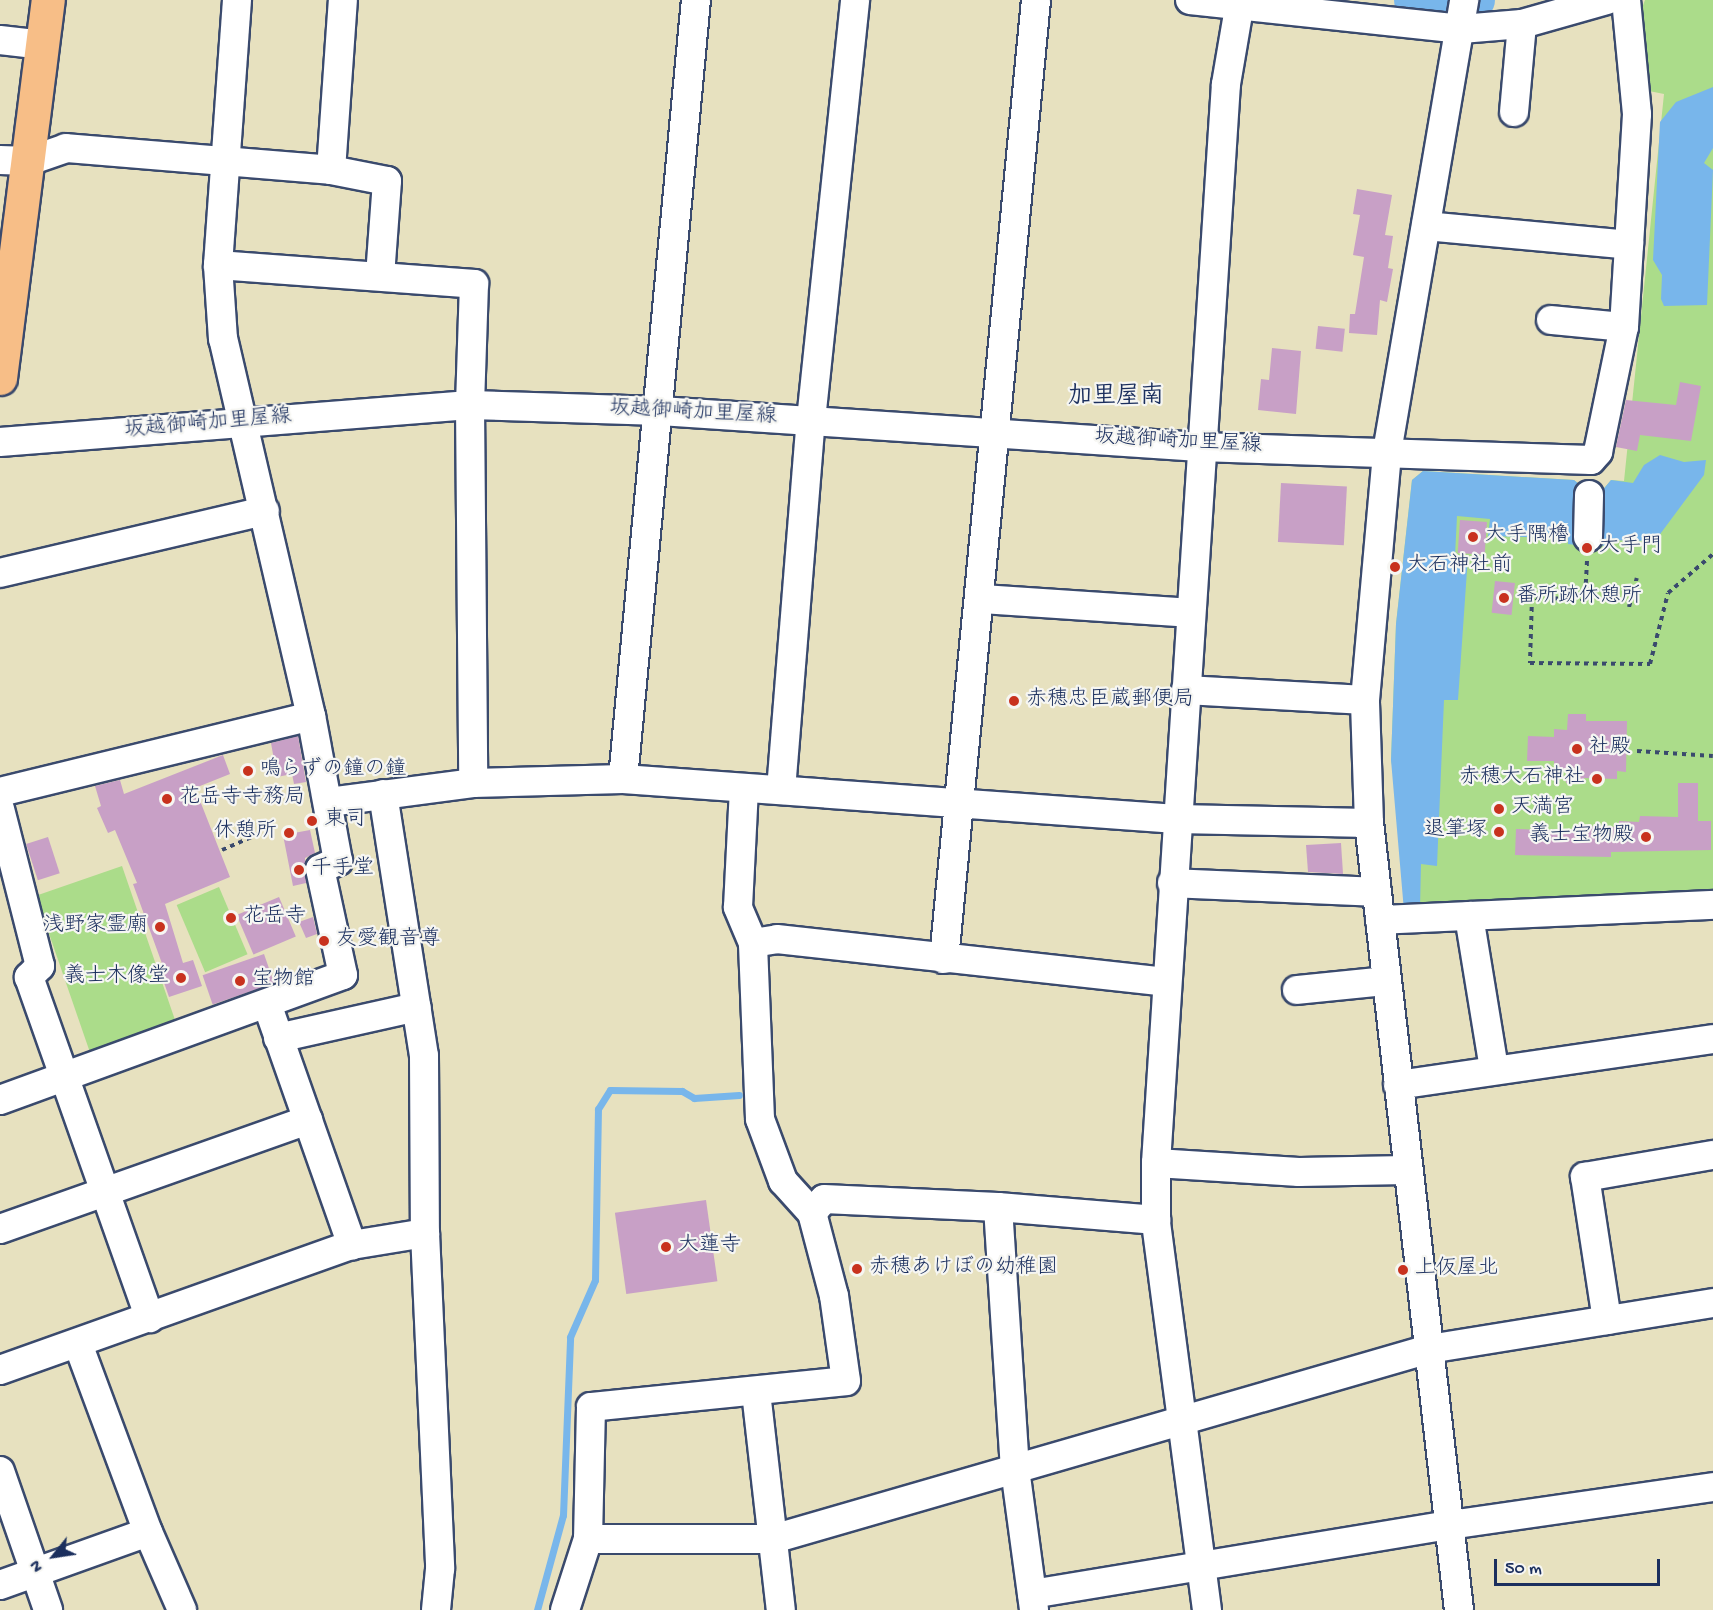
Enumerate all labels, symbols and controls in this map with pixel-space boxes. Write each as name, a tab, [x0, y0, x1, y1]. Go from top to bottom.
district label: 加里屋南	[1068, 384, 1164, 412]
street label: 坂越御崎加里屋線	[608, 397, 778, 431]
street label: 坂越御崎加里屋線	[123, 405, 293, 445]
street label: 坂越御崎加里屋線	[1093, 426, 1263, 460]
place label: 大手隅櫓	[1485, 524, 1569, 550]
marker: 大手隅櫓	[1466, 530, 1480, 544]
place label: 大手門	[1599, 535, 1662, 561]
marker: 大手門	[1580, 541, 1594, 555]
place label: 大石神社前	[1407, 554, 1512, 580]
marker: 大石神社前	[1388, 560, 1402, 574]
place label: 番所跡休憩所	[1516, 585, 1642, 611]
marker: 番所跡休憩所	[1497, 591, 1511, 605]
place label: 赤穂忠臣蔵郵便局	[1026, 688, 1194, 714]
marker: 赤穂忠臣蔵郵便局	[1007, 694, 1021, 708]
place label: 社殿	[1589, 736, 1631, 762]
marker: 社殿	[1570, 742, 1584, 756]
place label: 鳴らずの鐘の鐘	[260, 758, 407, 784]
marker: 鳴らずの鐘の鐘	[241, 764, 255, 778]
place label: 赤穂大石神社	[1459, 766, 1585, 792]
marker: 赤穂大石神社	[1590, 772, 1604, 786]
place label: 花岳寺寺務局	[179, 786, 305, 812]
marker: 花岳寺寺務局	[160, 792, 174, 806]
place label: 天満宮	[1511, 796, 1574, 822]
marker: 天満宮	[1492, 802, 1506, 816]
place label: 東司	[324, 808, 366, 834]
marker: 東司	[305, 814, 319, 828]
place label: 退筆塚	[1424, 819, 1487, 845]
place label: 休憩所	[214, 820, 277, 846]
place label: 義士宝物殿	[1529, 824, 1634, 850]
marker: 退筆塚	[1492, 825, 1506, 839]
marker: 休憩所	[282, 826, 296, 840]
marker: 義士宝物殿	[1639, 830, 1653, 844]
place label: 千手堂	[311, 857, 374, 883]
marker: 千手堂	[292, 863, 306, 877]
place label: 花岳寺	[243, 905, 306, 931]
marker: 花岳寺	[224, 911, 238, 925]
place label: 浅野家霊廟	[43, 914, 148, 940]
marker: 浅野家霊廟	[153, 920, 167, 934]
place label: 友愛観音尊	[336, 928, 441, 954]
marker: 友愛観音尊	[317, 934, 331, 948]
place label: 義士木像堂	[64, 965, 169, 991]
place label: 宝物館	[252, 968, 315, 994]
marker: 義士木像堂	[174, 971, 188, 985]
marker: 宝物館	[233, 974, 247, 988]
place label: 大蓮寺	[678, 1234, 741, 1260]
marker: 大蓮寺	[659, 1240, 673, 1254]
place label: 赤穂あけぼの幼稚園	[869, 1256, 1058, 1282]
place label: 上仮屋北	[1415, 1257, 1499, 1283]
marker: 赤穂あけぼの幼稚園	[850, 1262, 864, 1276]
marker: 上仮屋北	[1396, 1263, 1410, 1277]
north arrow	[24, 1526, 84, 1586]
scale bar	[1497, 1547, 1664, 1585]
text: N	[27, 1556, 49, 1575]
text: 50 m	[1505, 1559, 1542, 1580]

